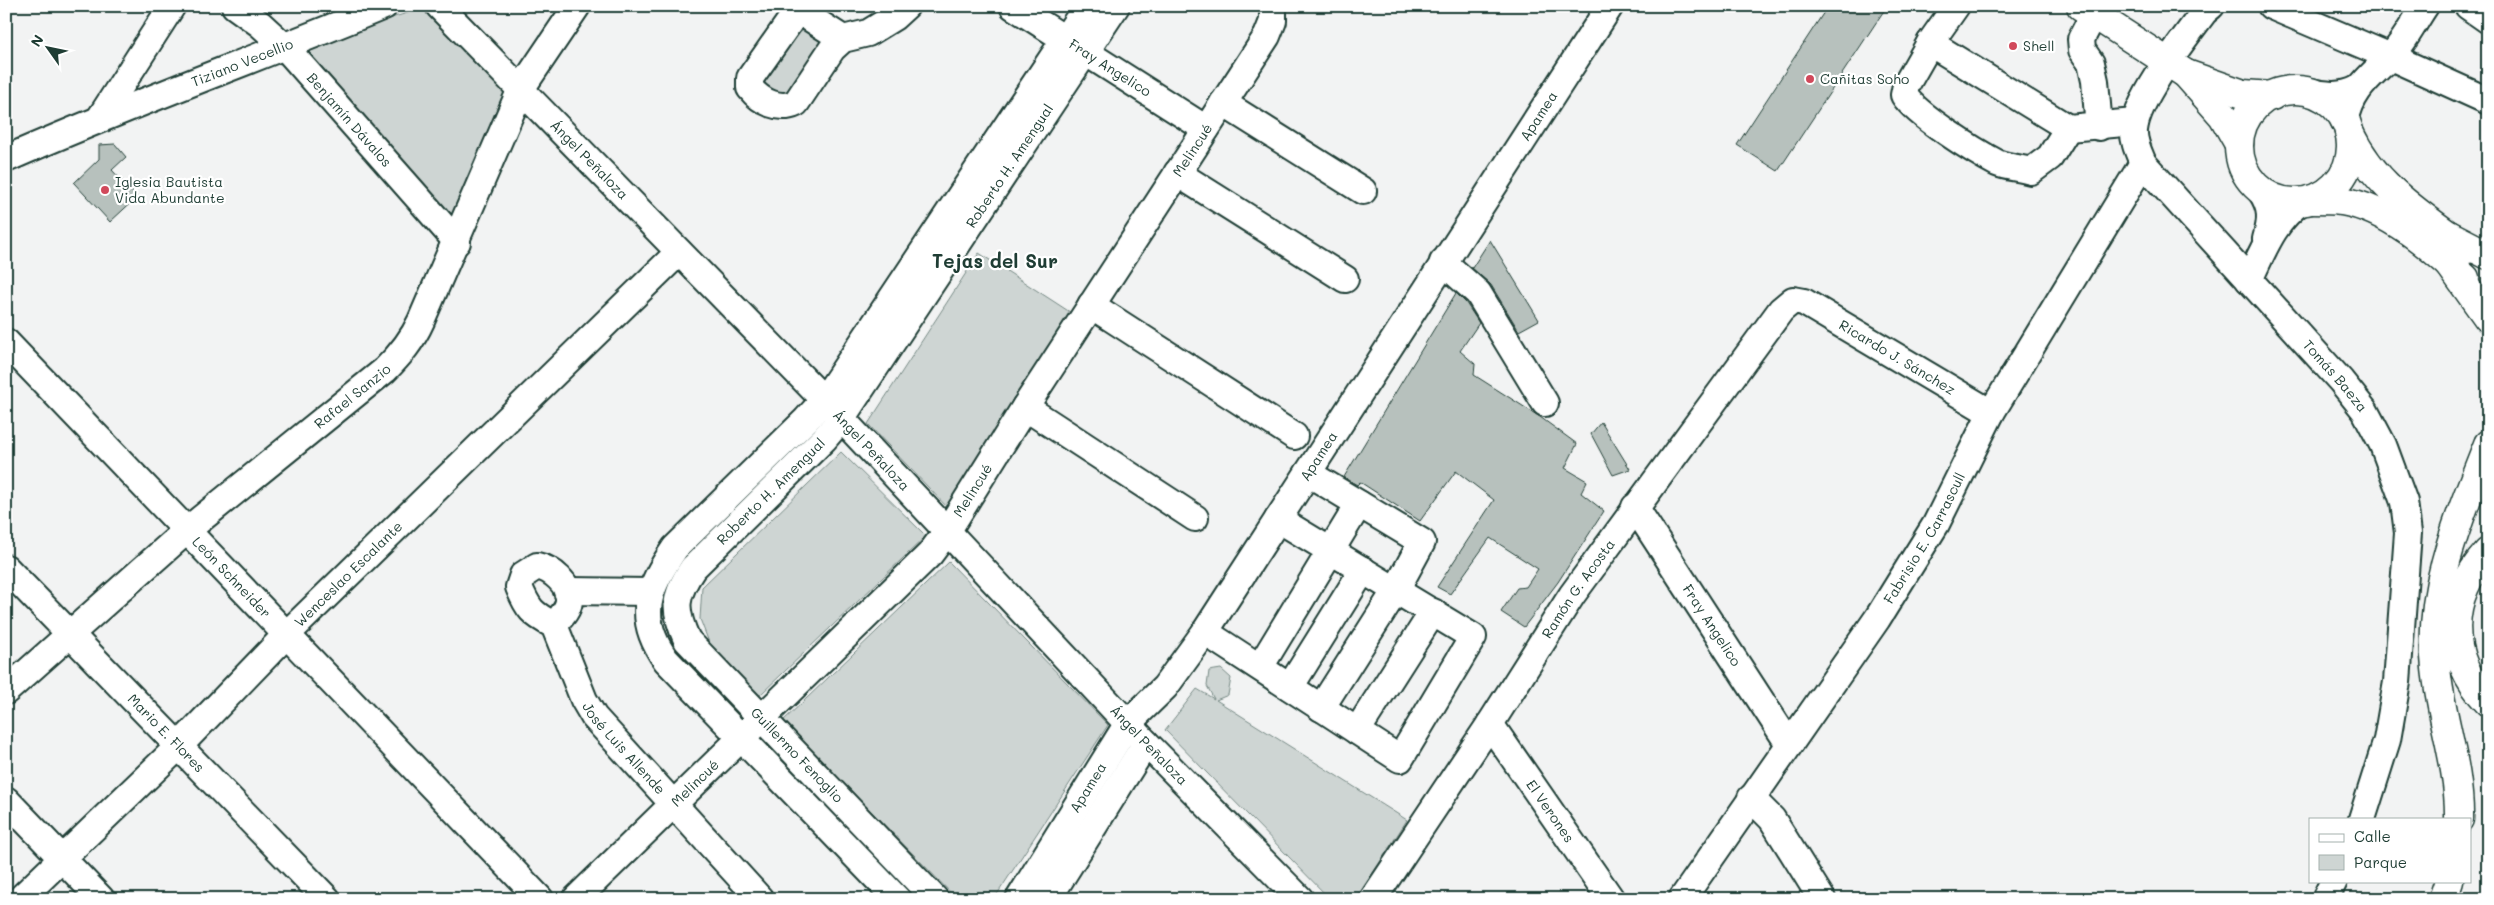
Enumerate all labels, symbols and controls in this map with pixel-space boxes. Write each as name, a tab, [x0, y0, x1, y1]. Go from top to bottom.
north arrow	[22, 22, 72, 72]
text: N	[26, 31, 48, 50]
street label: Tiziano Vecellio	[188, 34, 296, 91]
street label: Fray Angelico	[1066, 34, 1155, 101]
place label: Shell	[2023, 36, 2054, 55]
marker: Shell	[2007, 40, 2019, 52]
street label: Benjamín Dávalos	[303, 68, 396, 171]
place label: Cañitas Soho	[1820, 69, 1909, 88]
marker: Cañitas Soho	[1804, 73, 1816, 85]
street label: Apamea	[1515, 87, 1561, 144]
street label: Roberto H. Amengual	[961, 100, 1057, 231]
street label: Ángel Peñaloza	[546, 115, 633, 203]
street label: Melincué	[1168, 120, 1216, 180]
place label: Iglesia Bautista Vida Abundante	[115, 172, 225, 207]
marker: Iglesia Bautista Vida Abundante	[99, 184, 111, 196]
district label: Tejas del Sur	[932, 248, 1058, 273]
street label: Ricardo J. Sánchez	[1836, 315, 1959, 399]
street label: Tomás Baeza	[2299, 335, 2372, 416]
street label: Rafael Sanzio	[310, 359, 395, 433]
street label: Ángel Peñaloza	[829, 406, 914, 495]
street label: Apamea	[1295, 427, 1341, 484]
street label: Roberto H. Amengual	[712, 433, 829, 549]
street label: Melincué	[948, 460, 996, 521]
street label: Fabrisio E. Carrascull	[1879, 469, 1969, 607]
street label: Wenceslao Escalante	[290, 517, 406, 631]
street label: León Schneider	[188, 532, 275, 622]
street label: Ramón G. Acosta	[1537, 535, 1619, 642]
street label: Fray Angelico	[1679, 580, 1746, 670]
street label: Mario E. Flores	[124, 689, 209, 776]
street label: José Luis Allende	[578, 698, 670, 798]
street label: Ángel Peñaloza	[1106, 701, 1192, 789]
street label: Guillermo Fenoglio	[747, 703, 848, 806]
street label: Melincué	[666, 755, 723, 811]
street label: Apamea	[1065, 759, 1110, 816]
street label: El Verones	[1522, 776, 1579, 846]
legend	[2309, 818, 2472, 882]
text: Calle	[2354, 826, 2391, 846]
text: Parque	[2354, 852, 2407, 872]

